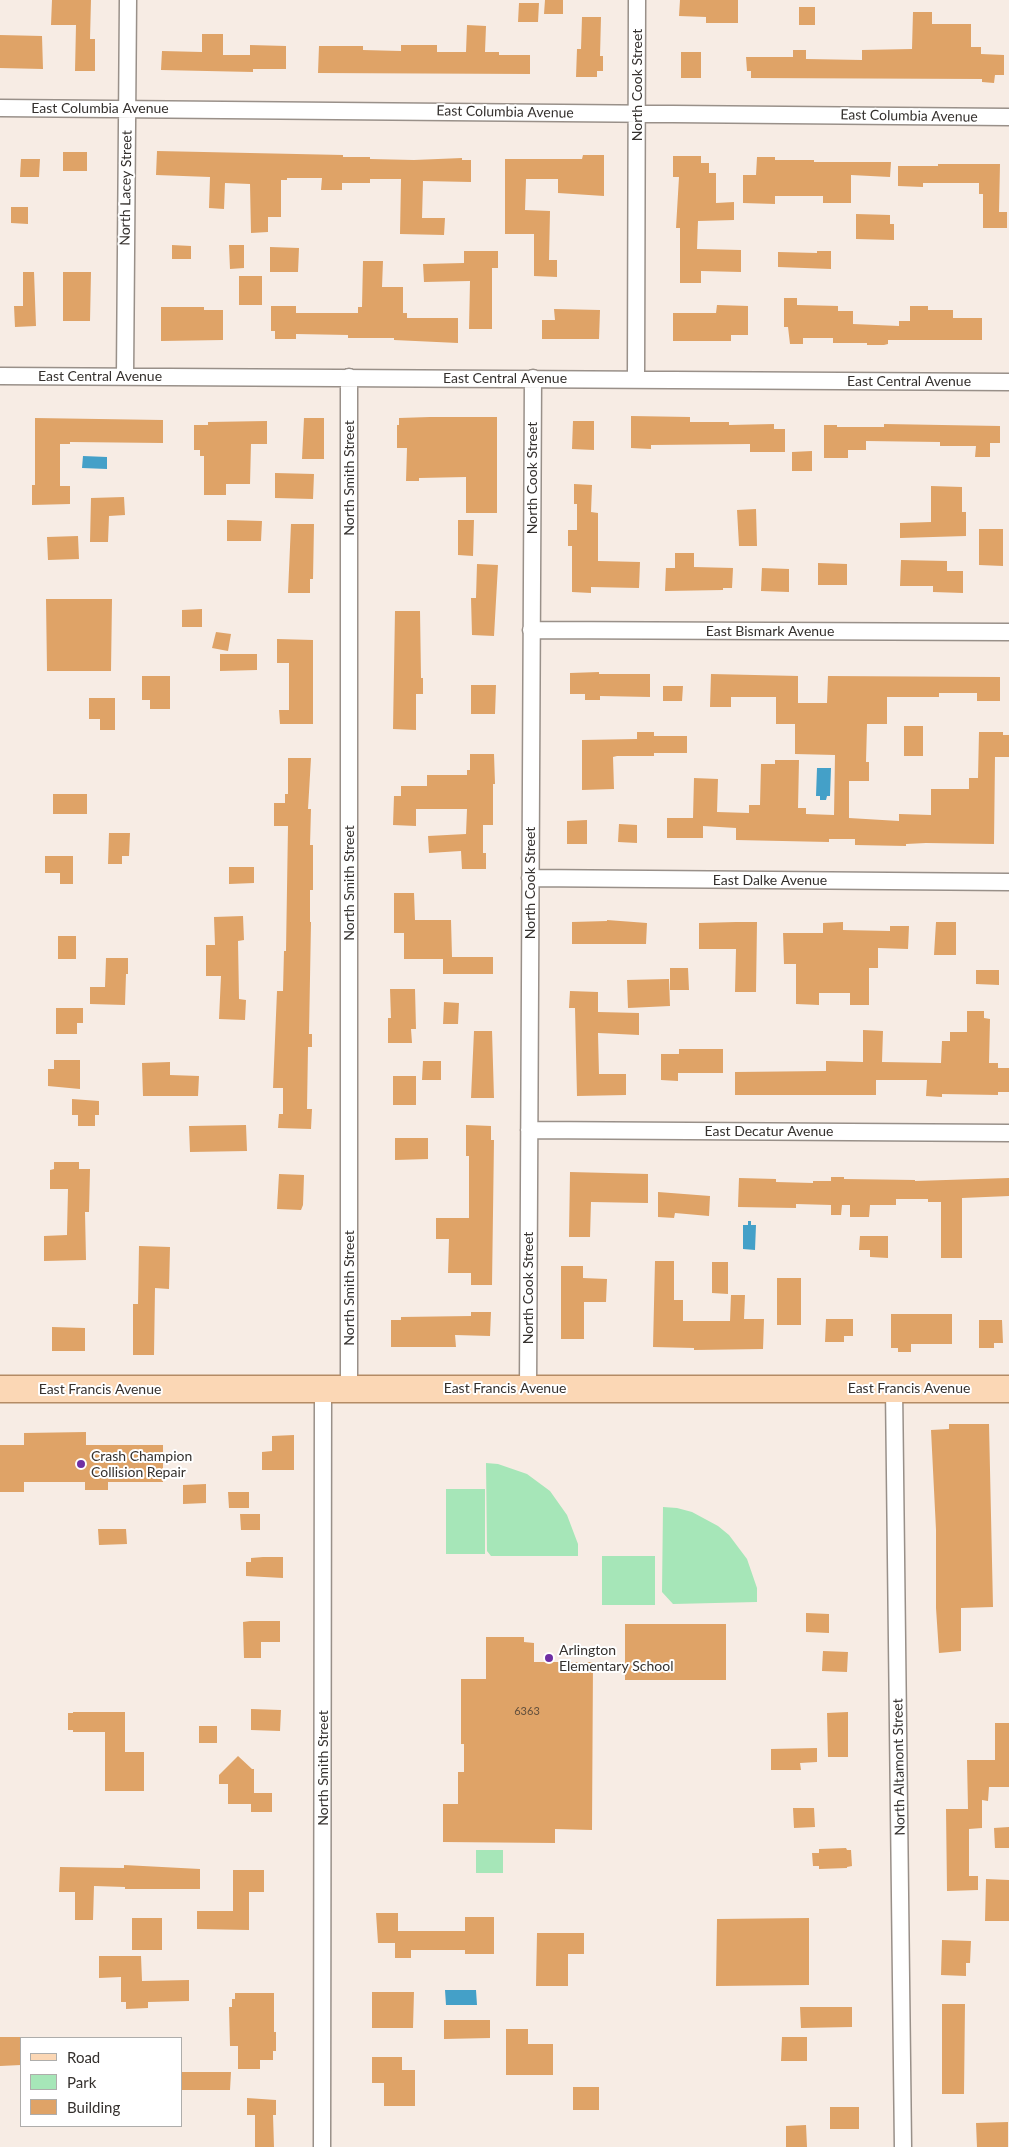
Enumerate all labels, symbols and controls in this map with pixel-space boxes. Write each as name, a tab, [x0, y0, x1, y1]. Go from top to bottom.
street label: North Cook Street	[629, 29, 645, 141]
street label: East Columbia Avenue	[31, 100, 169, 116]
street label: East Columbia Avenue	[436, 102, 574, 122]
street label: East Columbia Avenue	[840, 106, 978, 126]
street label: North Lacey Street	[117, 130, 135, 246]
street label: East Central Avenue	[38, 368, 162, 384]
street label: East Central Avenue	[443, 370, 567, 386]
street label: East Central Avenue	[847, 373, 971, 389]
street label: North Smith Street	[341, 420, 357, 536]
street label: North Cook Street	[524, 422, 540, 534]
street label: East Bismark Avenue	[706, 623, 834, 639]
street label: North Smith Street	[341, 825, 357, 941]
street label: North Cook Street	[522, 827, 538, 939]
street label: East Dalke Avenue	[713, 872, 827, 888]
street label: East Decatur Avenue	[705, 1123, 833, 1139]
street label: North Smith Street	[341, 1230, 357, 1346]
street label: North Cook Street	[520, 1232, 536, 1344]
street label: East Francis Avenue	[444, 1380, 566, 1396]
street label: East Francis Avenue	[848, 1380, 970, 1396]
street label: East Francis Avenue	[39, 1381, 161, 1397]
place label: Crash Champion Collision Repair	[91, 1448, 192, 1480]
marker: Crash Champion Collision Repair	[75, 1458, 87, 1470]
place label: Arlington Elementary School	[559, 1642, 673, 1674]
marker: Arlington Elementary School	[543, 1652, 555, 1664]
street label: North Altamont Street	[889, 1698, 909, 1836]
house number: 6363	[514, 1704, 540, 1718]
street label: North Smith Street	[315, 1710, 331, 1826]
legend	[20, 2037, 182, 2127]
text: Road	[67, 2048, 100, 2066]
text: Park	[67, 2073, 96, 2091]
text: Building	[67, 2098, 120, 2116]

